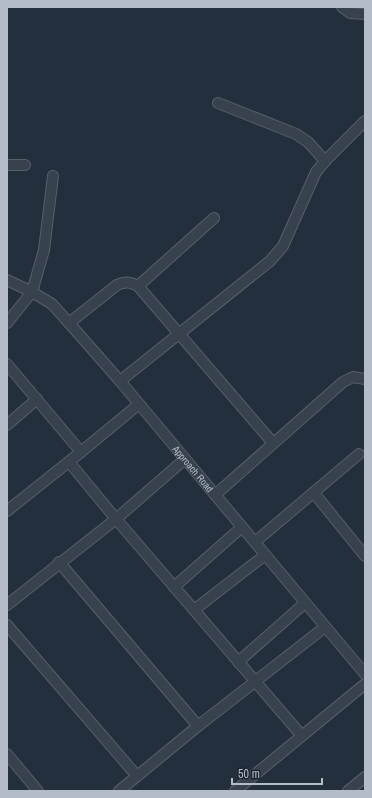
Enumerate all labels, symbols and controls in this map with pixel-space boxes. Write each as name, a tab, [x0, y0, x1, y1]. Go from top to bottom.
street label: Approach Road	[169, 442, 216, 495]
scale bar	[232, 760, 322, 786]
text: 50 m	[238, 766, 260, 782]

